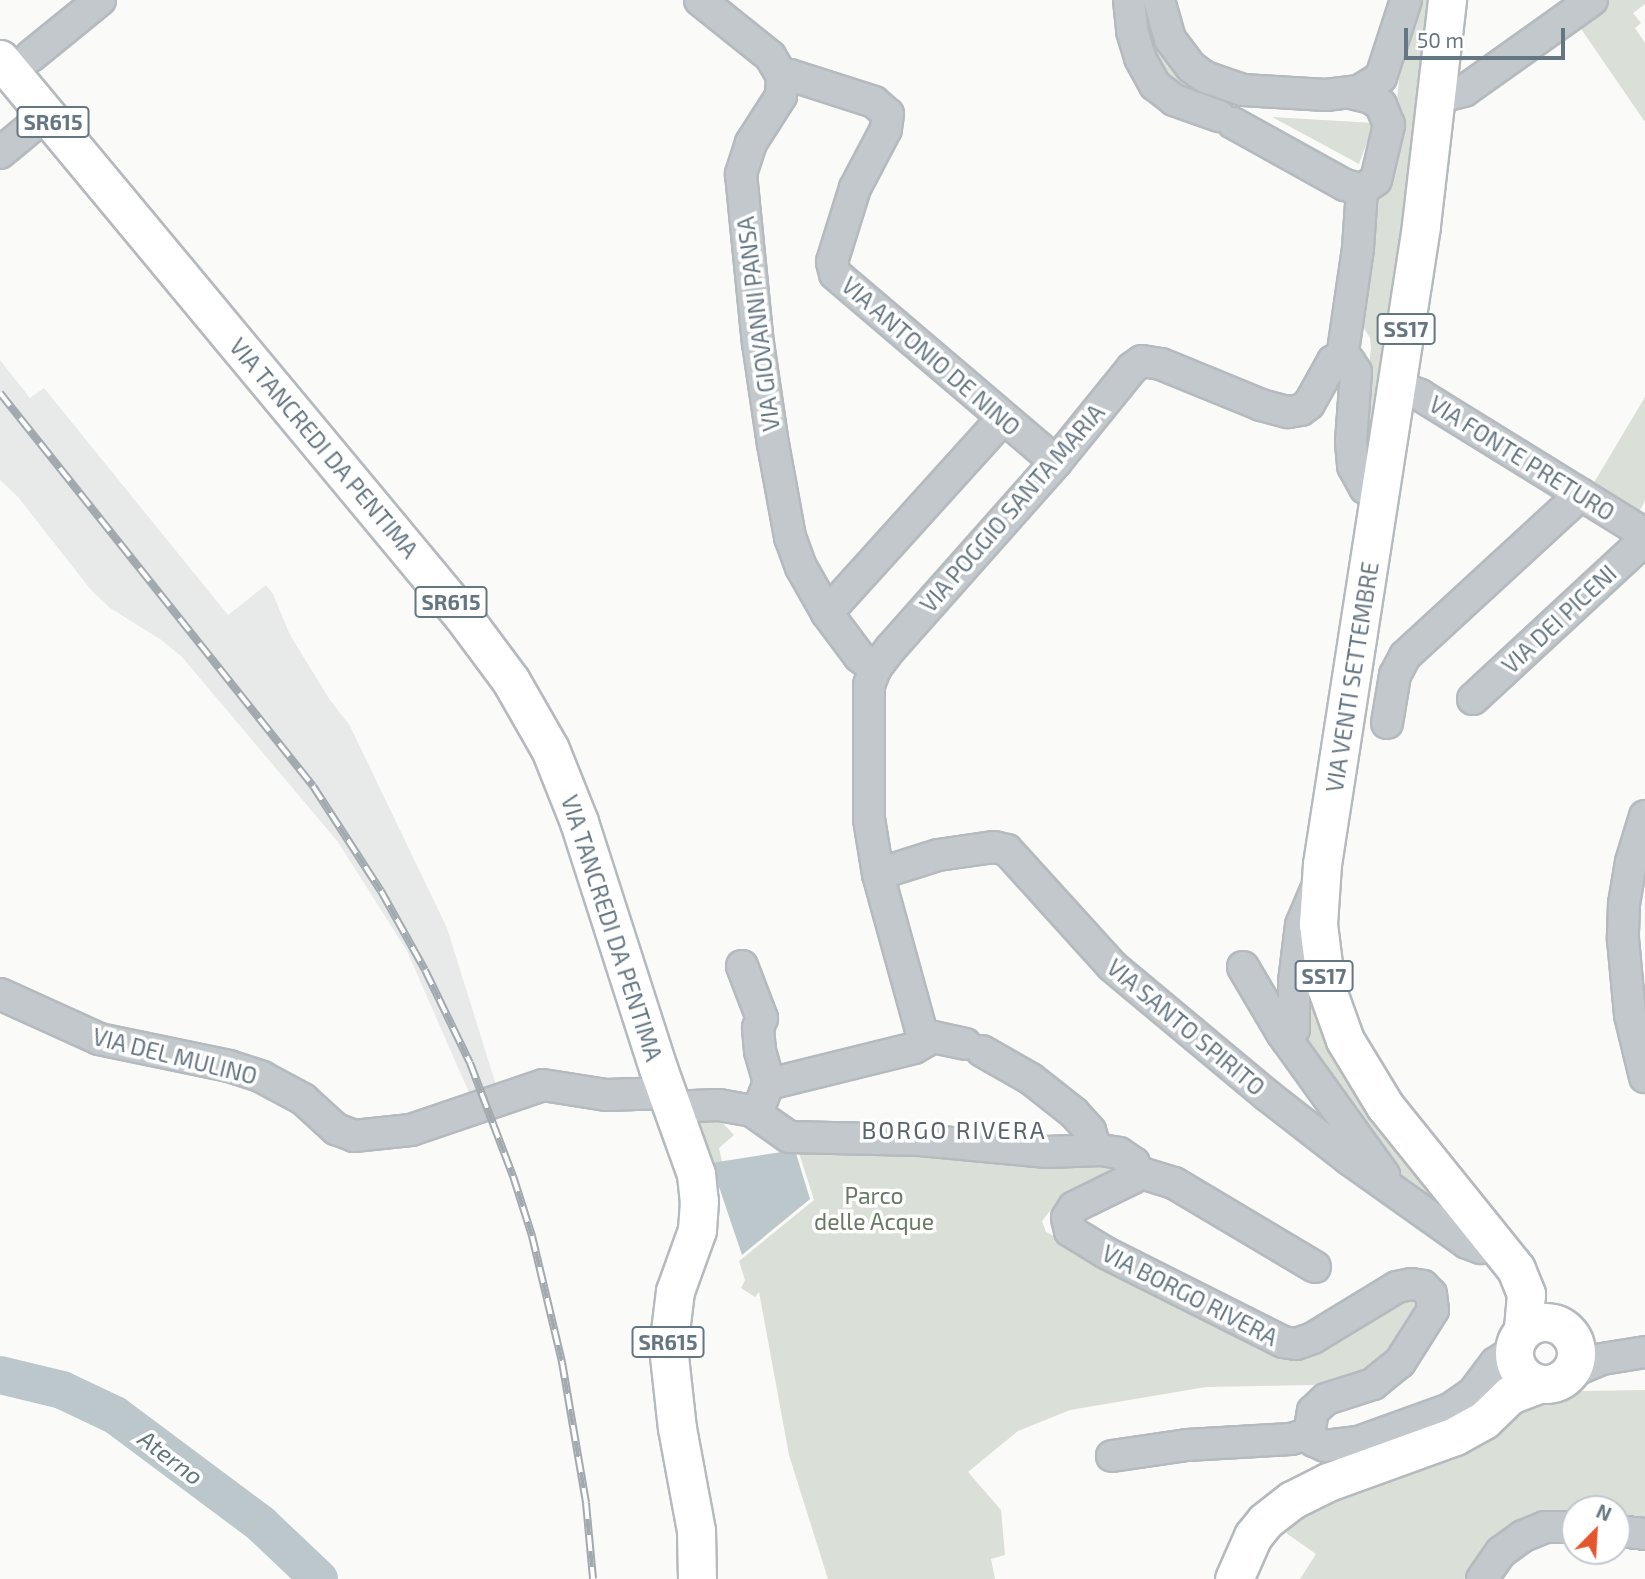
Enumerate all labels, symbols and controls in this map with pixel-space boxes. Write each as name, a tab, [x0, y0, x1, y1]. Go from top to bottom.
scale bar	[1407, 14, 1568, 58]
text: 50 m	[1417, 27, 1464, 52]
road number: SR615	[16, 104, 90, 140]
street label: VIA GIOVANNI PANSA	[731, 215, 785, 433]
street label: VIA ANTONIO DE NINO	[836, 271, 1026, 441]
road number: SS17	[1376, 312, 1436, 346]
street label: VIA TANCREDI DA PENTIMA	[224, 332, 424, 564]
street label: VIA FONTE PRETURO	[1424, 390, 1620, 526]
street label: VIA POGGIO SANTA MARIA	[914, 398, 1110, 618]
street label: VIA VENTI SETTEMBRE	[1320, 559, 1384, 795]
street label: VIA DEI PICENI	[1496, 559, 1622, 679]
road number: SR615	[414, 584, 488, 620]
street label: VIA TANCREDI DA PENTIMA	[556, 791, 668, 1065]
street label: VIA SANTO SPIRITO	[1101, 953, 1271, 1101]
road number: SS17	[1294, 958, 1354, 993]
street label: VIA DEL MULINO	[89, 1022, 261, 1090]
district label: BORGO RIVERA	[863, 1116, 1045, 1144]
park label: Parco delle Acque	[814, 1181, 934, 1235]
street label: VIA BORGO RIVERA	[1097, 1239, 1283, 1351]
road number: SR615	[631, 1324, 705, 1360]
water label: Aterno	[133, 1423, 209, 1491]
north arrow	[1561, 1495, 1631, 1565]
text: N	[1593, 1499, 1615, 1525]

